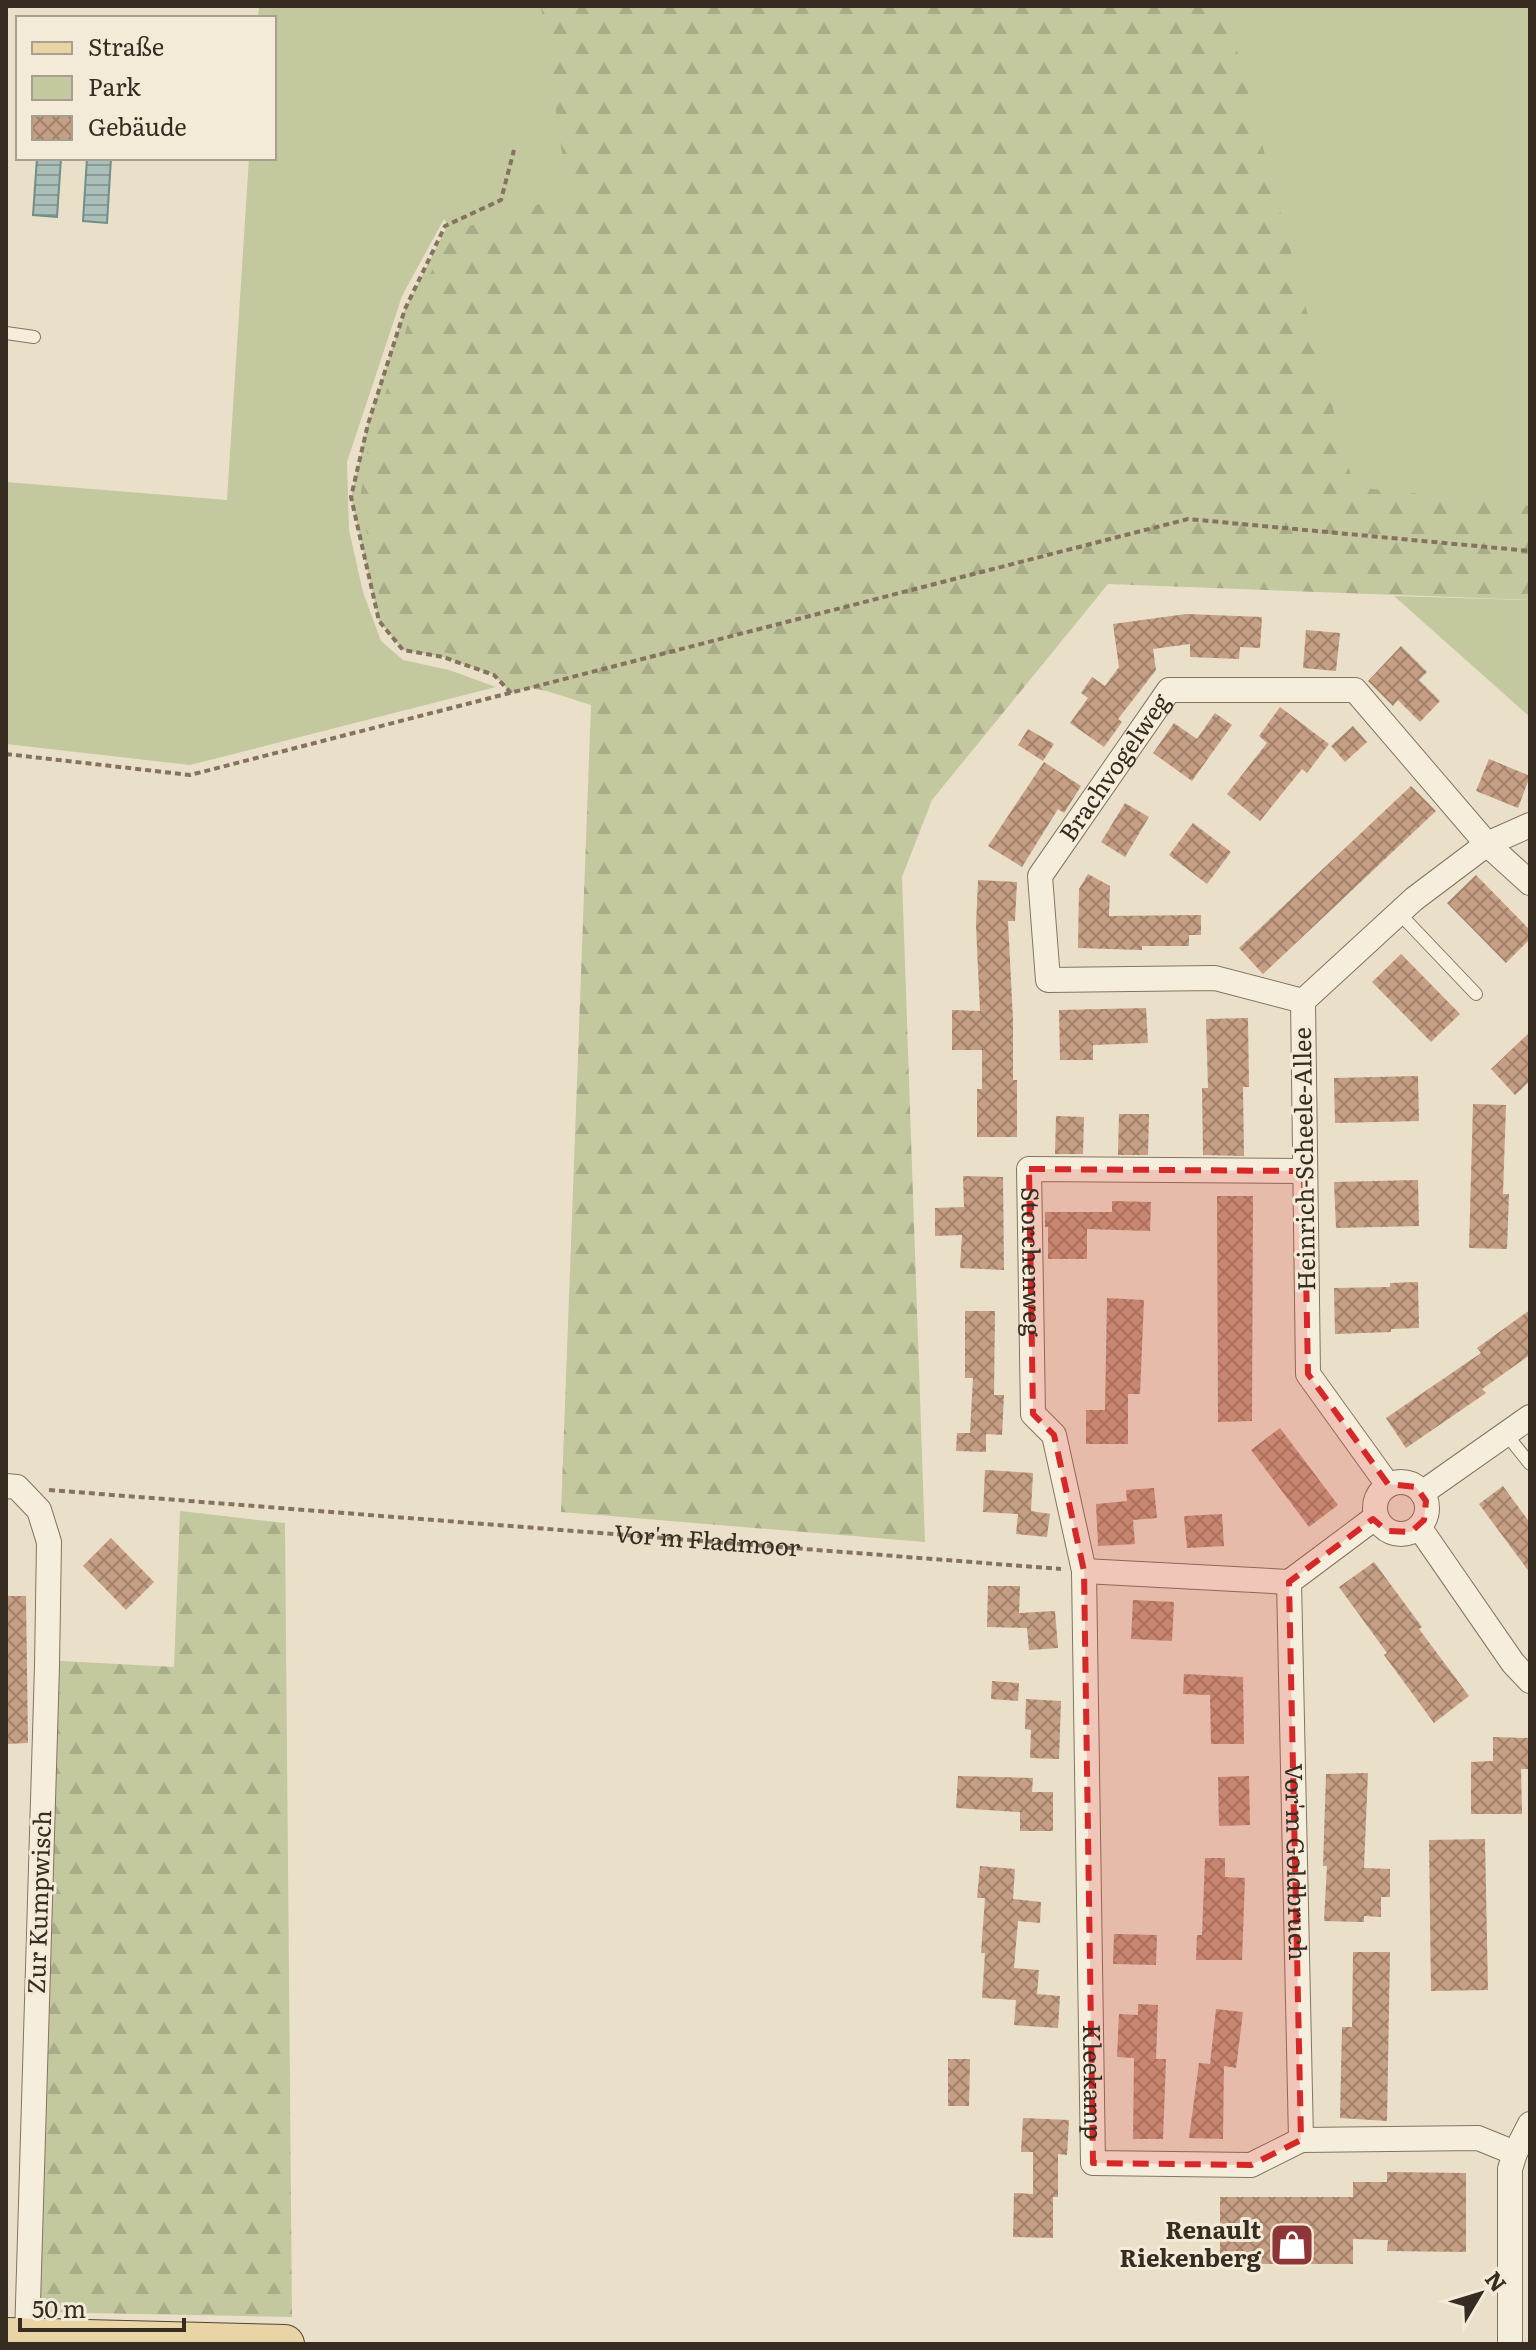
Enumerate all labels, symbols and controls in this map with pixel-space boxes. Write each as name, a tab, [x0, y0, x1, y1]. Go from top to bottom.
legend	[16, 16, 276, 160]
text: Straße	[88, 28, 164, 63]
text: Park	[88, 68, 141, 103]
text: Gebäude	[88, 108, 187, 143]
street label: Brachvogelweg	[1049, 685, 1177, 848]
street label: Heinrich-Scheele-Allee	[1283, 1027, 1322, 1291]
street label: Storchenweg	[1014, 1187, 1052, 1338]
street label: Vor'm Fladmoor	[613, 1514, 802, 1564]
street label: Vor'm Goldbruch	[1278, 1763, 1317, 1961]
street label: Zur Kumpwisch	[17, 1809, 58, 1994]
street label: Kleekamp	[1076, 2024, 1113, 2140]
place label: Renault Riekenberg	[1119, 2211, 1261, 2274]
shop icon: Renault Riekenberg	[1268, 2221, 1316, 2269]
north arrow	[1440, 2254, 1520, 2334]
text: N	[1478, 2263, 1516, 2298]
scale bar	[20, 2282, 184, 2332]
text: 50 m	[32, 2290, 86, 2325]

